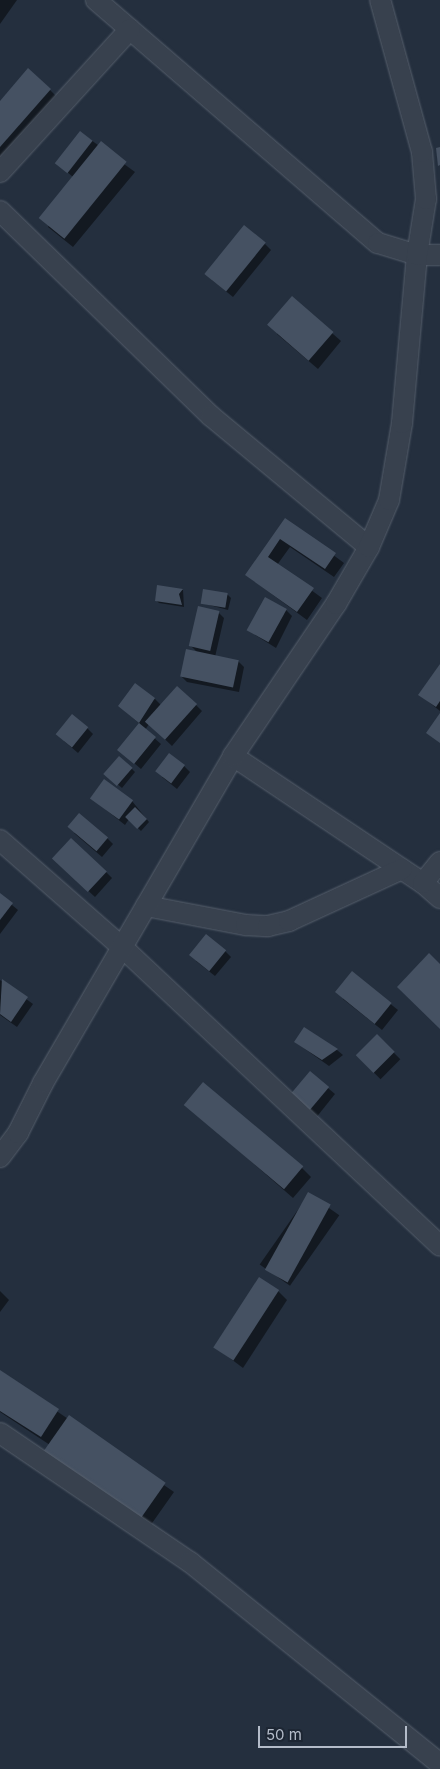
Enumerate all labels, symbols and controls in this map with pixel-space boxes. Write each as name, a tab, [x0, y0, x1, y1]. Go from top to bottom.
scale bar	[260, 1716, 409, 1748]
text: 50 m	[266, 1725, 302, 1744]

